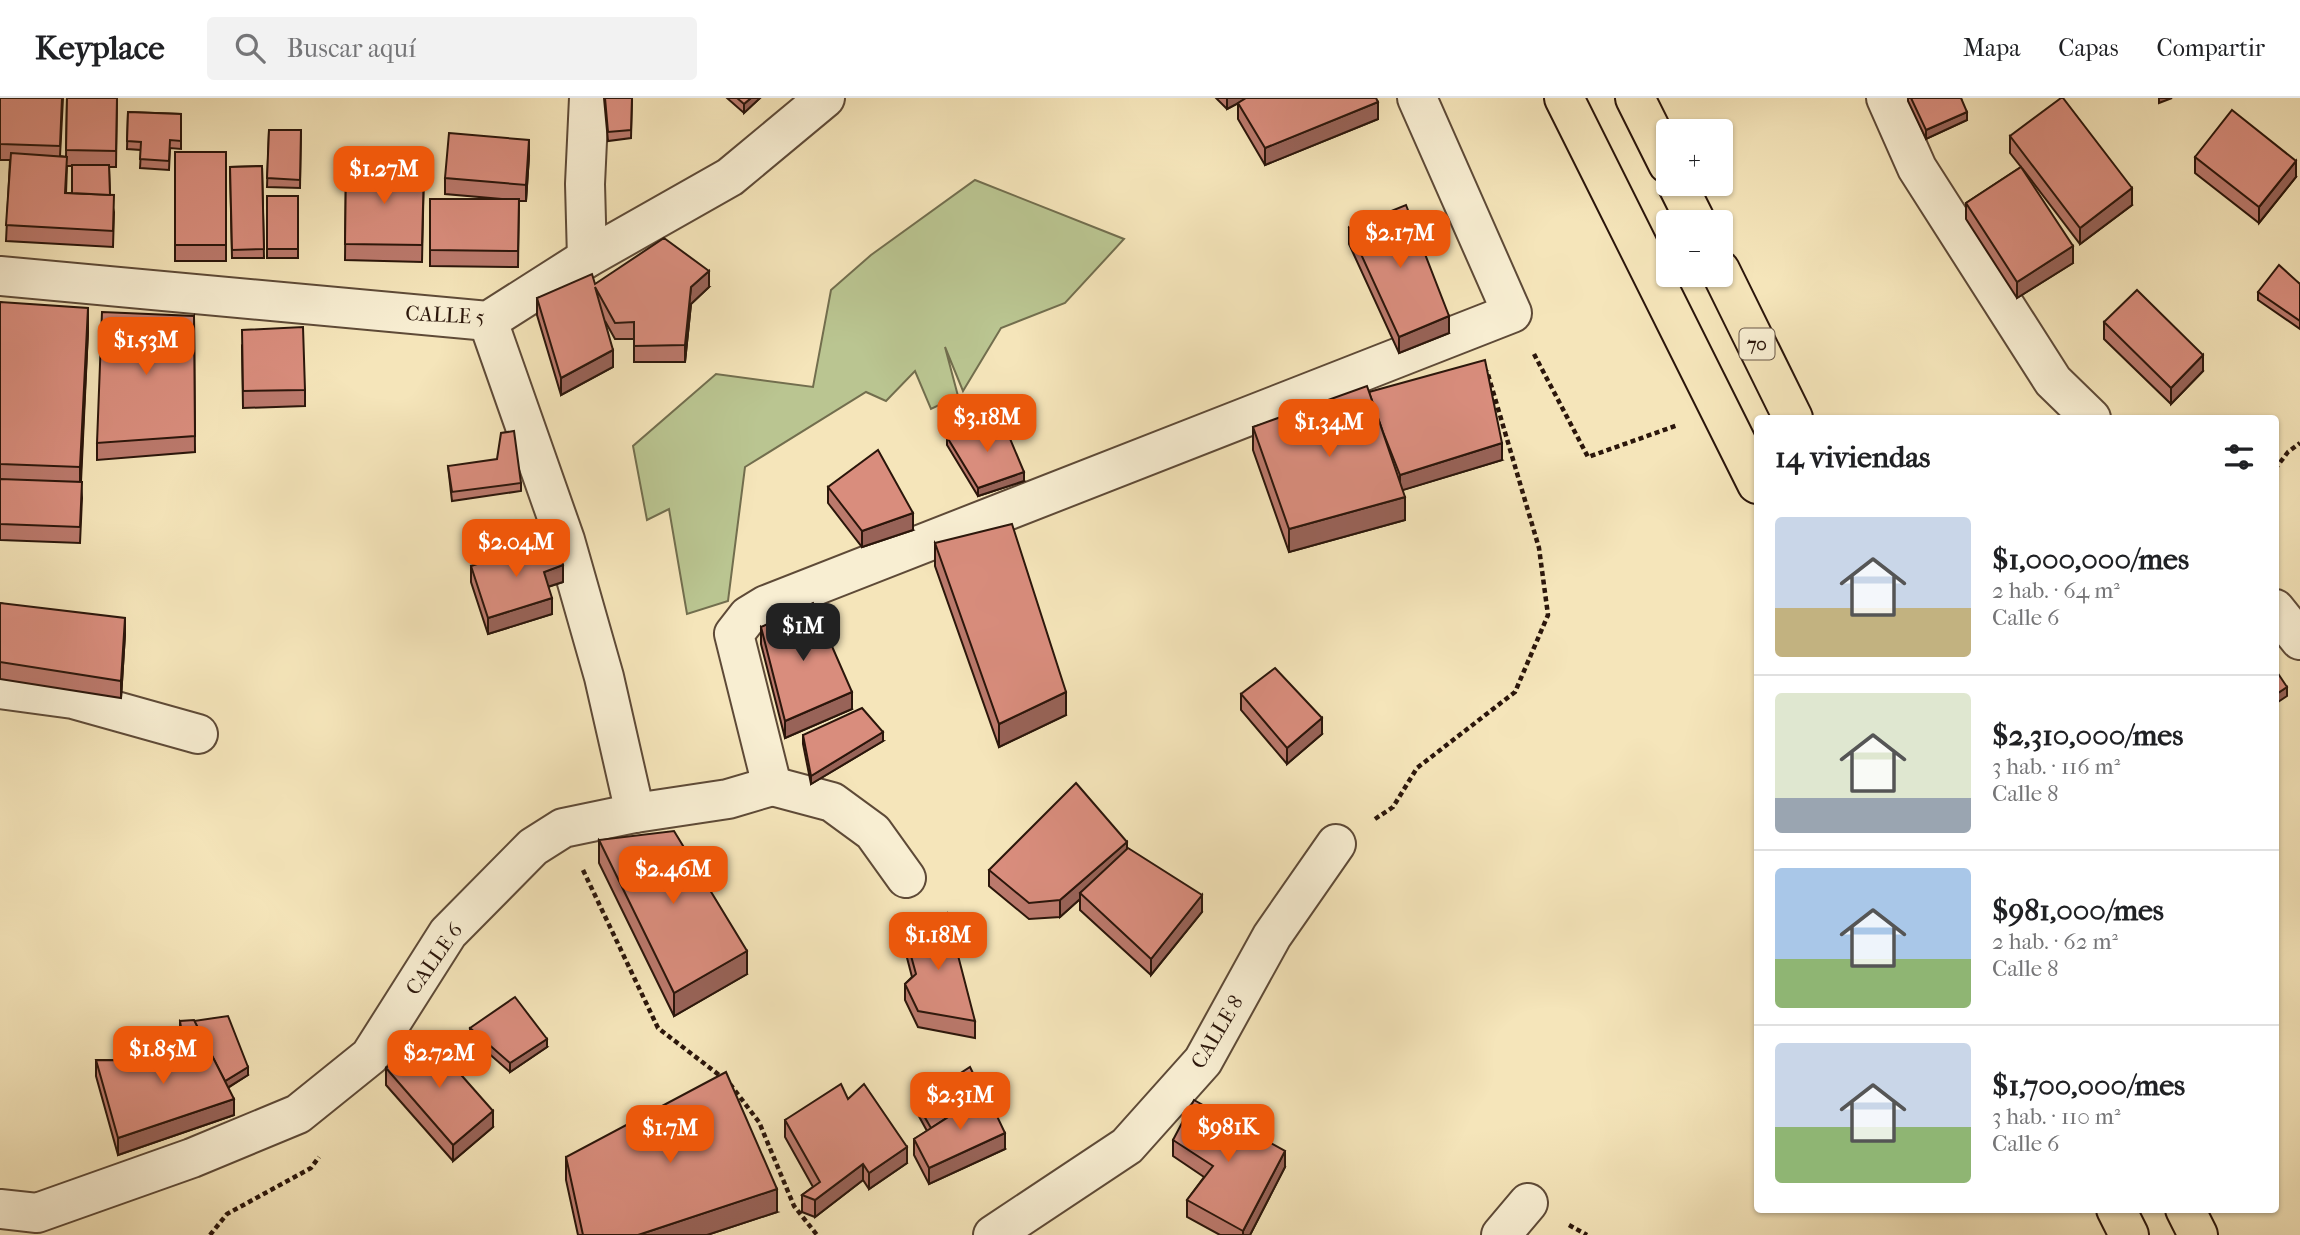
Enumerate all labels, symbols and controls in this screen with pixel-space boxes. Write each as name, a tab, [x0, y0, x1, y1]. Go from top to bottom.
search box	[207, 17, 697, 80]
text: Keyplace	[35, 29, 165, 68]
icon: search	[231, 29, 269, 67]
text: Buscar aquí	[287, 33, 416, 64]
text: Mapa	[1963, 34, 2020, 62]
text: Capas	[2058, 34, 2119, 62]
text: Compartir	[2157, 34, 2265, 62]
map controls	[1656, 119, 1733, 287]
button: +	[1656, 119, 1733, 196]
pin: $1.27M	[327, 146, 441, 206]
text: $1.27M	[349, 155, 419, 182]
button: −	[1656, 210, 1733, 287]
pin: $2.17M	[1343, 211, 1457, 270]
text: $2.17M	[1365, 219, 1435, 246]
street label: CALLE 5	[405, 301, 485, 329]
pin: $1.53M	[89, 317, 203, 377]
text: $1.53M	[114, 326, 178, 353]
road number: 70	[1740, 328, 1774, 360]
pin: $3.18M	[930, 394, 1044, 454]
pin: $1.34M	[1272, 400, 1386, 459]
text: $3.18M	[953, 403, 1021, 430]
text: $1.34M	[1294, 408, 1364, 435]
icon: filters	[2220, 438, 2258, 476]
text: 14 viviendas	[1775, 440, 1930, 475]
pin: $2.04M	[459, 519, 573, 579]
text: $2.04M	[478, 528, 554, 555]
text: $1,000,000/mes	[1992, 542, 2189, 577]
icon: home	[1831, 545, 1915, 629]
text: 2 hab. · 64 m²	[1992, 577, 2120, 604]
pin: $1M	[769, 603, 837, 663]
text: Calle 6	[1992, 604, 2059, 631]
text: $1M	[782, 612, 824, 639]
text: $2,310,000/mes	[1992, 718, 2183, 753]
icon: home	[1831, 721, 1915, 805]
text: 3 hab. · 116 m²	[1992, 753, 2120, 780]
text: Calle 8	[1992, 780, 2059, 807]
pin: $2.46M	[616, 846, 730, 906]
text: $2.46M	[635, 855, 711, 882]
text: $981,000/mes	[1992, 893, 2164, 928]
icon: home	[1831, 896, 1915, 980]
pin: $1.18M	[881, 912, 995, 972]
street label: CALLE 6	[401, 918, 468, 999]
text: $1.18M	[905, 921, 971, 948]
text: 2 hab. · 62 m²	[1992, 928, 2118, 955]
text: Calle 8	[1992, 955, 2059, 982]
street label: CALLE 8	[1186, 991, 1248, 1073]
pin: $1.85M	[106, 1026, 220, 1086]
pin: $2.72M	[382, 1030, 496, 1090]
text: $1.85M	[129, 1035, 197, 1062]
text: $2.72M	[403, 1039, 475, 1066]
text: $1,700,000/mes	[1992, 1068, 2185, 1103]
icon: home	[1831, 1071, 1915, 1155]
pin: $2.31M	[903, 1072, 1017, 1132]
text: $2.31M	[926, 1081, 994, 1108]
text: 3 hab. · 110 m²	[1992, 1103, 2120, 1130]
pin: $981K	[1179, 1104, 1277, 1164]
pin: $1.7M	[621, 1105, 719, 1165]
text: $981K	[1197, 1113, 1259, 1140]
text: $1.7M	[642, 1114, 698, 1141]
text: Calle 6	[1992, 1130, 2059, 1157]

